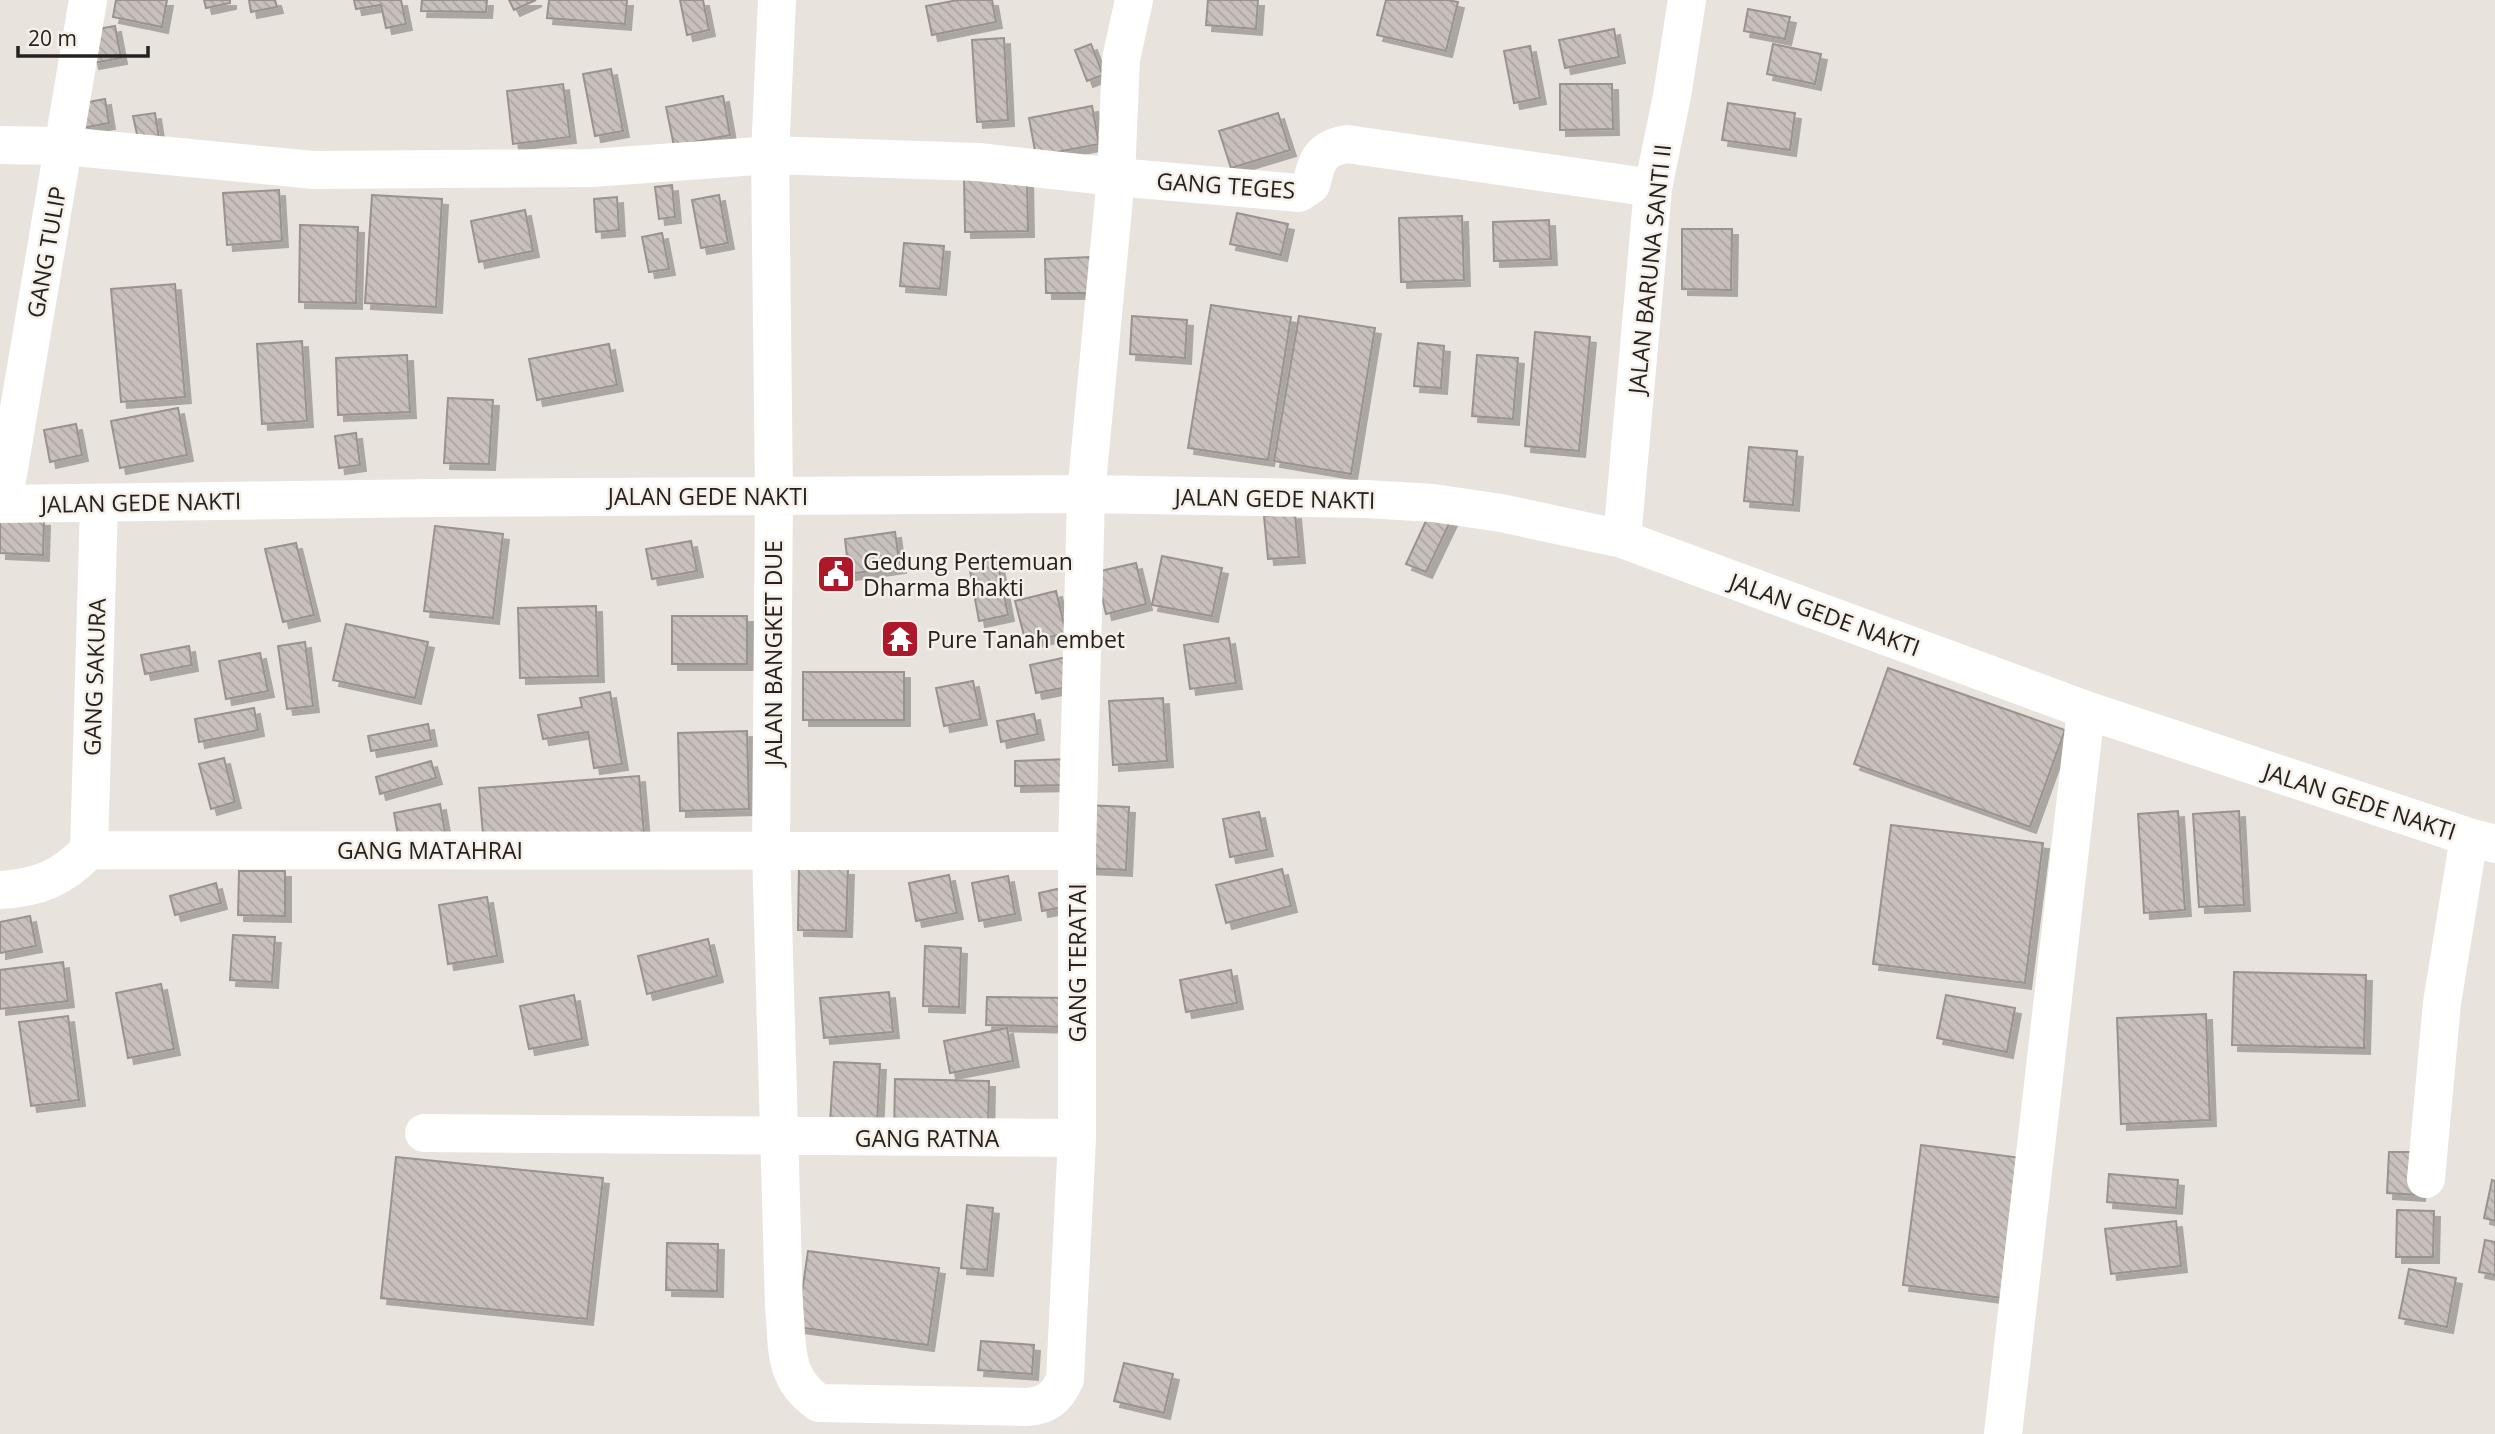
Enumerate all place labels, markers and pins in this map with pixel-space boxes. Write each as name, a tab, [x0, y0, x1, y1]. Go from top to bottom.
place label: Gedung Pertemuan Dharma Bhakti	[863, 545, 1073, 603]
public building icon: Gedung Pertemuan Dharma Bhakti	[815, 553, 857, 595]
temple icon: Pure Tanah embet	[879, 618, 921, 660]
place label: Pure Tanah embet	[927, 623, 1125, 655]

